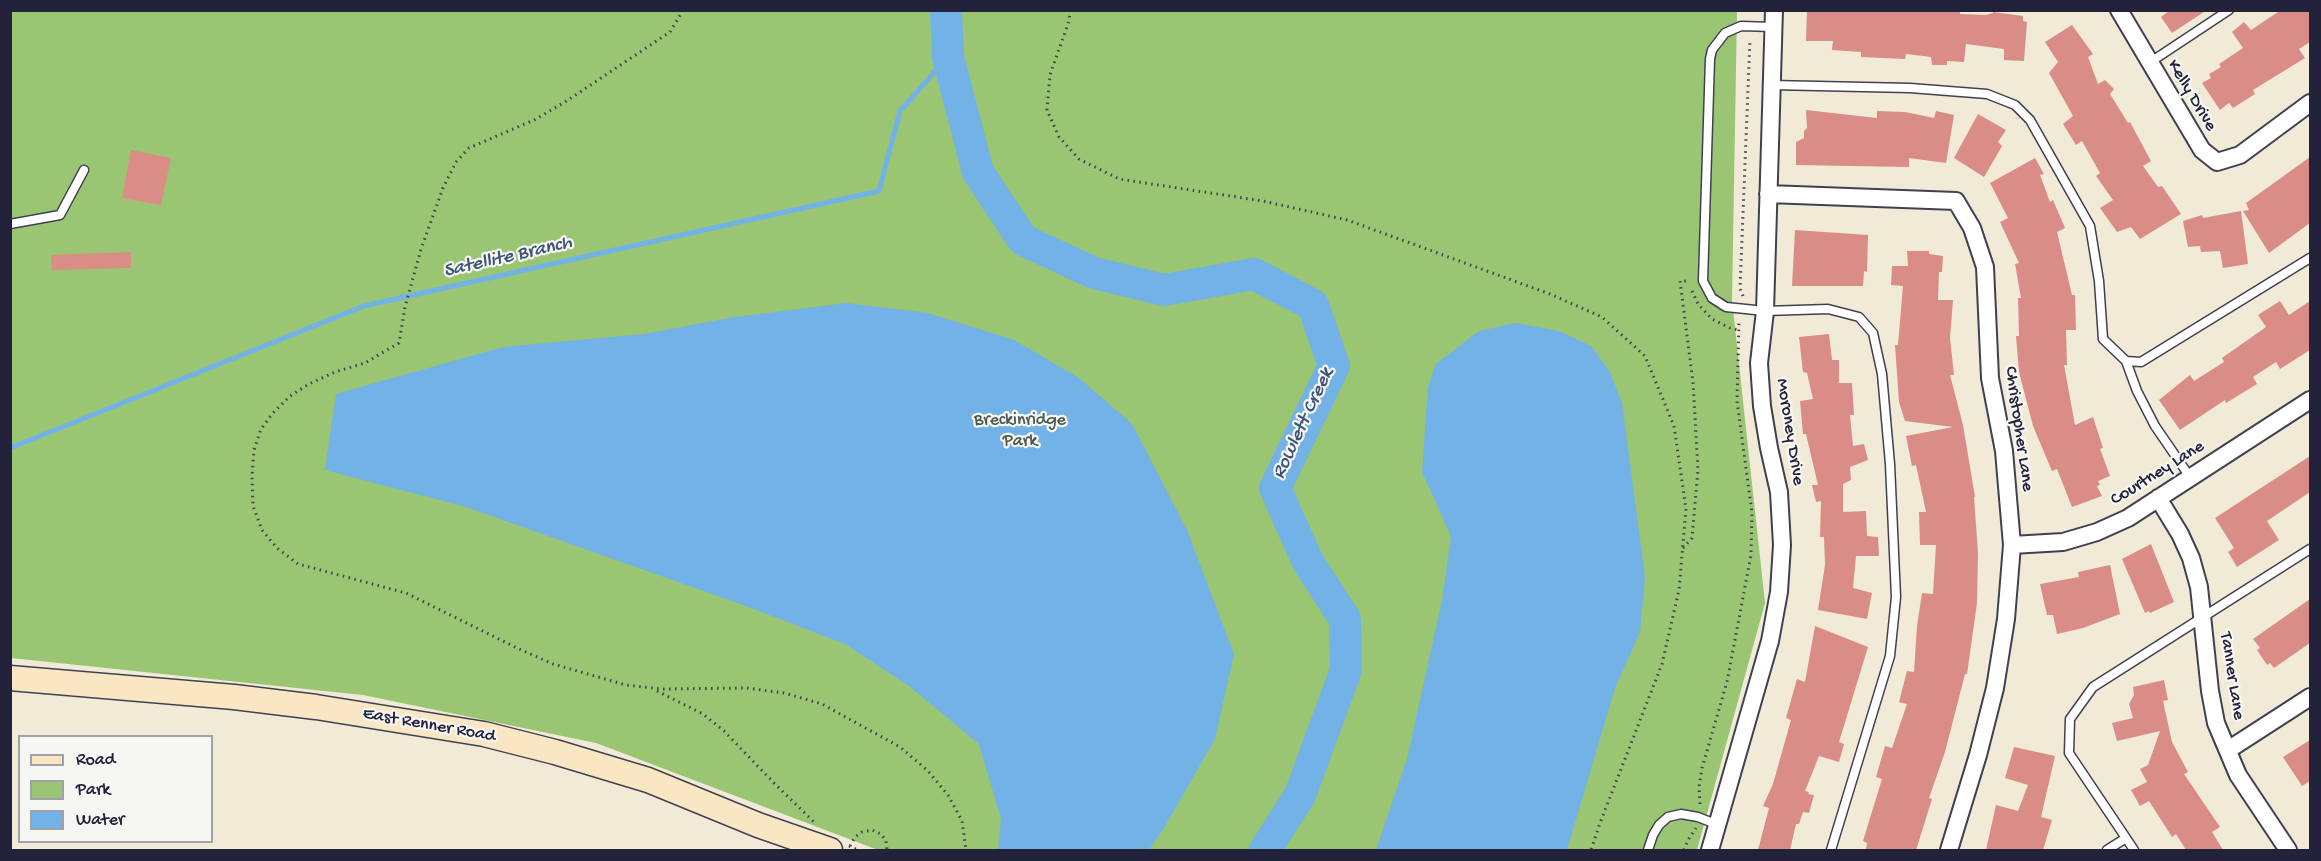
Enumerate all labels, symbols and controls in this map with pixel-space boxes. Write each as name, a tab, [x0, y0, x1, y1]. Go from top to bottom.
street label: Kelly Drive	[2161, 56, 2221, 136]
water label: Satellite Branch	[442, 232, 574, 284]
water label: Rowlett Creek	[1268, 365, 1340, 483]
street label: Christopher Lane	[1999, 365, 2037, 493]
street label: Moroney Drive	[1770, 377, 1808, 487]
park label: Breckinridge Park	[974, 410, 1066, 452]
street label: Courtney Lane	[2107, 437, 2209, 511]
street label: Tanner Lane	[2213, 631, 2249, 721]
street label: East Renner Road	[361, 704, 497, 748]
legend	[18, 735, 213, 843]
text: Road	[76, 750, 115, 771]
text: Park	[76, 780, 110, 801]
text: Water	[76, 810, 124, 831]

